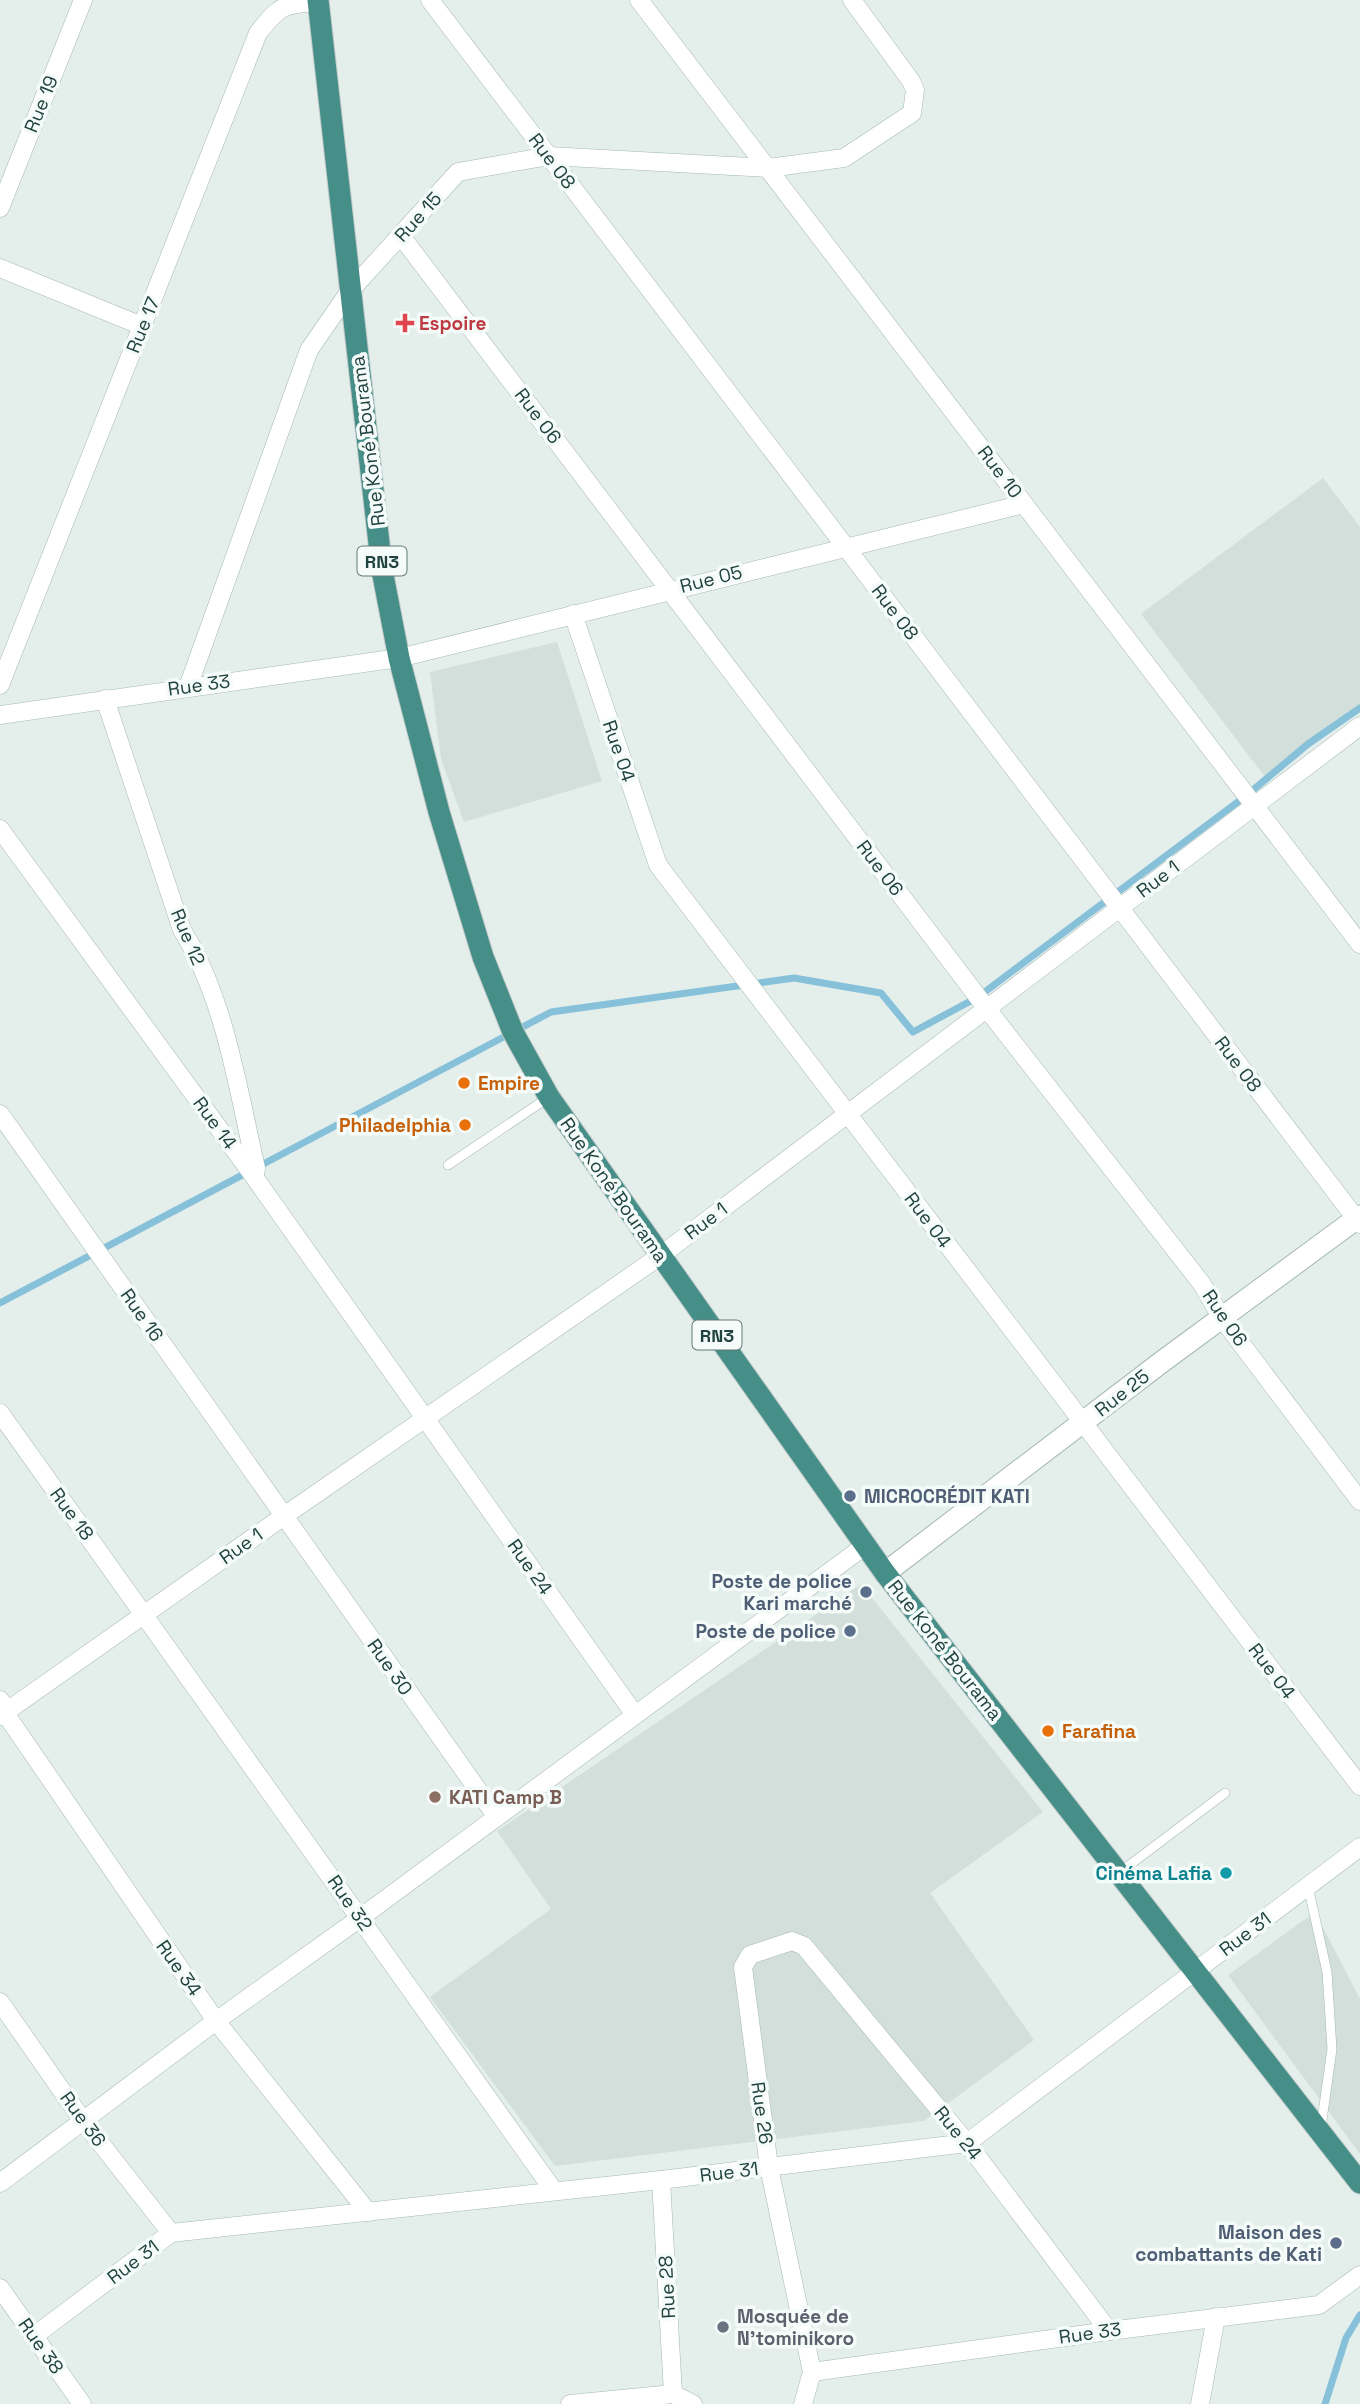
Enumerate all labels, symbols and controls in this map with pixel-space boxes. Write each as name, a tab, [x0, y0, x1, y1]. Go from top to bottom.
street label: Rue 19	[18, 72, 64, 136]
street label: Rue 08	[523, 128, 581, 194]
street label: Rue 15	[389, 187, 447, 247]
street label: Rue 17	[120, 293, 166, 357]
place label: Espoire	[419, 311, 486, 336]
marker: Espoire	[397, 315, 413, 331]
street label: Rue Koné Bourama	[345, 354, 391, 528]
street label: Rue 06	[509, 383, 567, 449]
street label: Rue 10	[972, 441, 1028, 503]
road number: RN3	[358, 546, 406, 576]
street label: Rue 05	[677, 559, 745, 599]
street label: Rue 08	[866, 579, 924, 645]
street label: Rue 33	[166, 668, 232, 702]
street label: Rue 04	[597, 717, 641, 785]
street label: Rue 06	[851, 835, 909, 901]
street label: Rue 1	[1131, 855, 1185, 903]
street label: Rue 12	[165, 905, 211, 969]
street label: Rue 08	[1209, 1031, 1267, 1097]
place label: Empire	[478, 1071, 540, 1096]
marker: Empire	[456, 1075, 472, 1091]
street label: Rue 14	[187, 1092, 243, 1155]
place label: Philadelphia	[339, 1113, 451, 1138]
street label: Rue Koné Bourama	[555, 1113, 673, 1267]
marker: Philadelphia	[457, 1117, 473, 1133]
street label: Rue 04	[899, 1187, 957, 1253]
street label: Rue 1	[679, 1197, 733, 1245]
street label: Rue 16	[115, 1284, 169, 1346]
street label: Rue 06	[1197, 1285, 1253, 1351]
road number: RN3	[692, 1320, 742, 1350]
street label: Rue 25	[1090, 1364, 1154, 1422]
street label: Rue 18	[44, 1483, 100, 1545]
place label: MICROCRÉDIT KATI	[864, 1484, 1030, 1509]
marker: MICROCRÉDIT KATI	[842, 1488, 858, 1504]
street label: Rue 1	[214, 1522, 268, 1570]
street label: Rue 24	[502, 1534, 558, 1600]
place label: Poste de police Kari marché	[711, 1569, 852, 1616]
street label: Rue Koné Bourama	[882, 1575, 1008, 1725]
marker: Poste de police Kari marché	[858, 1584, 874, 1600]
place label: Poste de police	[695, 1619, 836, 1644]
marker: Poste de police	[842, 1623, 858, 1639]
street label: Rue 30	[362, 1634, 418, 1700]
street label: Rue 04	[1243, 1638, 1301, 1704]
place label: Farafina	[1062, 1719, 1136, 1744]
marker: Farafina	[1040, 1723, 1056, 1739]
place label: KATI Camp B	[449, 1785, 562, 1810]
marker: KATI Camp B	[427, 1789, 443, 1805]
place label: Cinéma Lafia	[1096, 1861, 1212, 1886]
marker: Cinéma Lafia	[1218, 1865, 1234, 1881]
street label: Rue 32	[322, 1870, 378, 1936]
street label: Rue 31	[1214, 1906, 1276, 1962]
street label: Rue 34	[151, 1935, 207, 2001]
street label: Rue 26	[745, 2080, 779, 2146]
street label: Rue 36	[54, 2086, 112, 2152]
street label: Rue 24	[929, 2101, 987, 2165]
street label: Rue 31	[698, 2156, 760, 2188]
place label: Maison des combattants de Kati	[1135, 2220, 1322, 2267]
street label: Rue 31	[102, 2234, 164, 2290]
marker: Maison des combattants de Kati	[1328, 2235, 1344, 2251]
street label: Rue 28	[653, 2255, 681, 2319]
place label: Mosquée de N'tominikoro	[737, 2304, 854, 2351]
street label: Rue 38	[13, 2313, 69, 2379]
street label: Rue 33	[1057, 2316, 1123, 2350]
marker: Mosquée de N'tominikoro	[715, 2319, 731, 2335]

